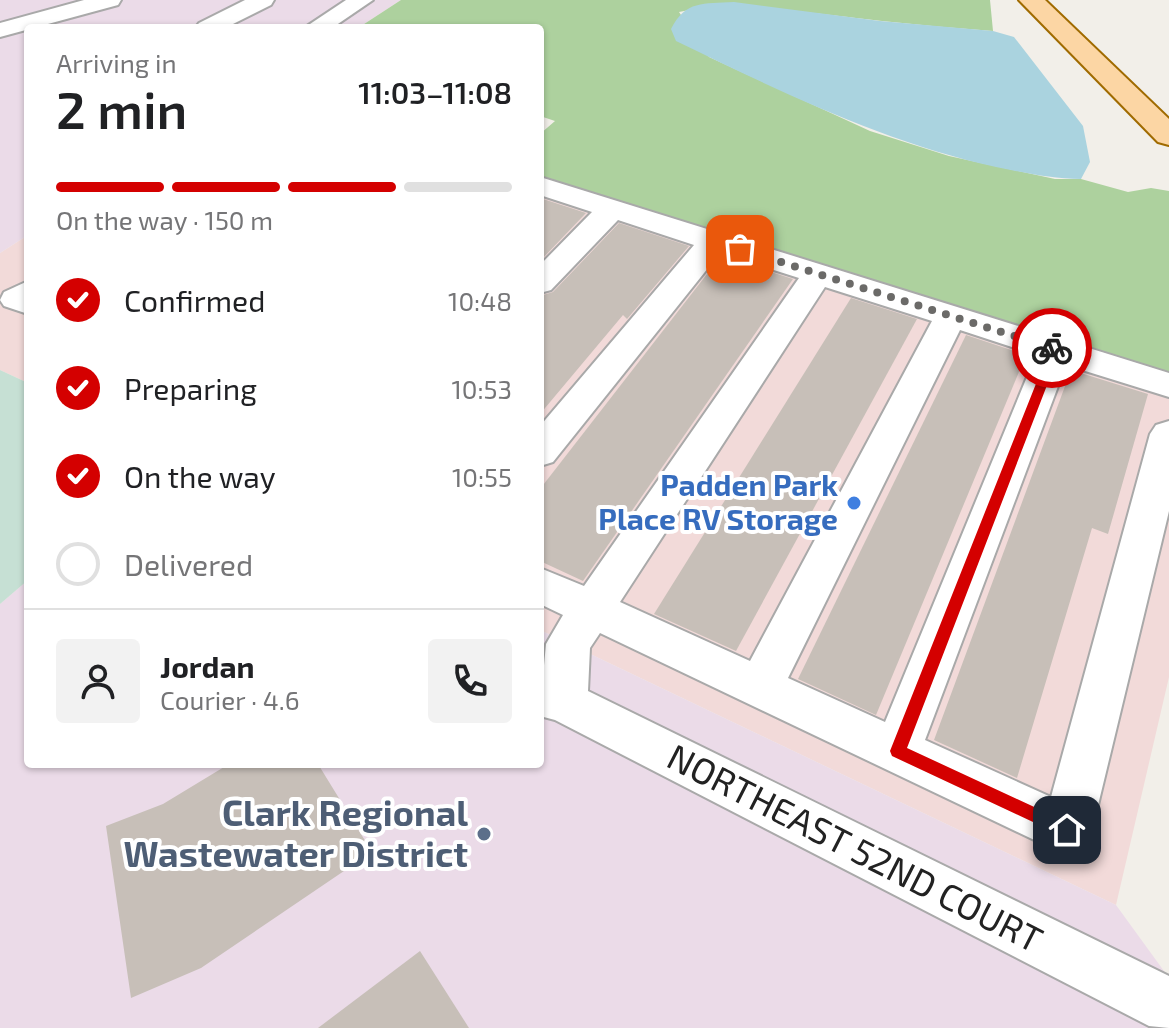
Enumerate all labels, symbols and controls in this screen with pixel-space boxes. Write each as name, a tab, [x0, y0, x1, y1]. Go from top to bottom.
text: Arriving in	[56, 47, 177, 78]
text: 11:03–11:08	[358, 74, 512, 110]
text: 2 min	[56, 77, 187, 139]
text: On the way · 150 m	[56, 204, 273, 235]
pin	[706, 215, 774, 283]
icon: bag	[718, 227, 762, 271]
icon: check	[56, 278, 100, 322]
text: Confirmed	[124, 282, 265, 318]
text: 10:48	[448, 285, 512, 316]
courier	[1012, 308, 1092, 388]
icon: bike	[1030, 326, 1074, 370]
icon: check	[56, 366, 100, 410]
text: Preparing	[124, 370, 257, 406]
text: 10:53	[451, 373, 512, 404]
icon: check	[56, 454, 100, 498]
text: On the way	[124, 458, 276, 494]
text: 10:55	[452, 461, 512, 492]
place label: Padden Park Place RV Storage	[598, 466, 838, 536]
marker: Padden Park Place RV Storage	[845, 494, 863, 512]
text: Delivered	[124, 546, 253, 582]
button: person	[56, 639, 140, 723]
button: phone	[428, 639, 512, 723]
text: Jordan	[160, 648, 255, 684]
text: Courier · 4.6	[160, 684, 300, 715]
street label: NORTHEAST 52ND COURT	[661, 733, 1050, 960]
place label: Clark Regional Wastewater District	[123, 790, 468, 874]
pin	[1033, 796, 1101, 864]
icon: home	[1045, 808, 1089, 852]
marker: Clark Regional Wastewater District	[475, 825, 493, 843]

